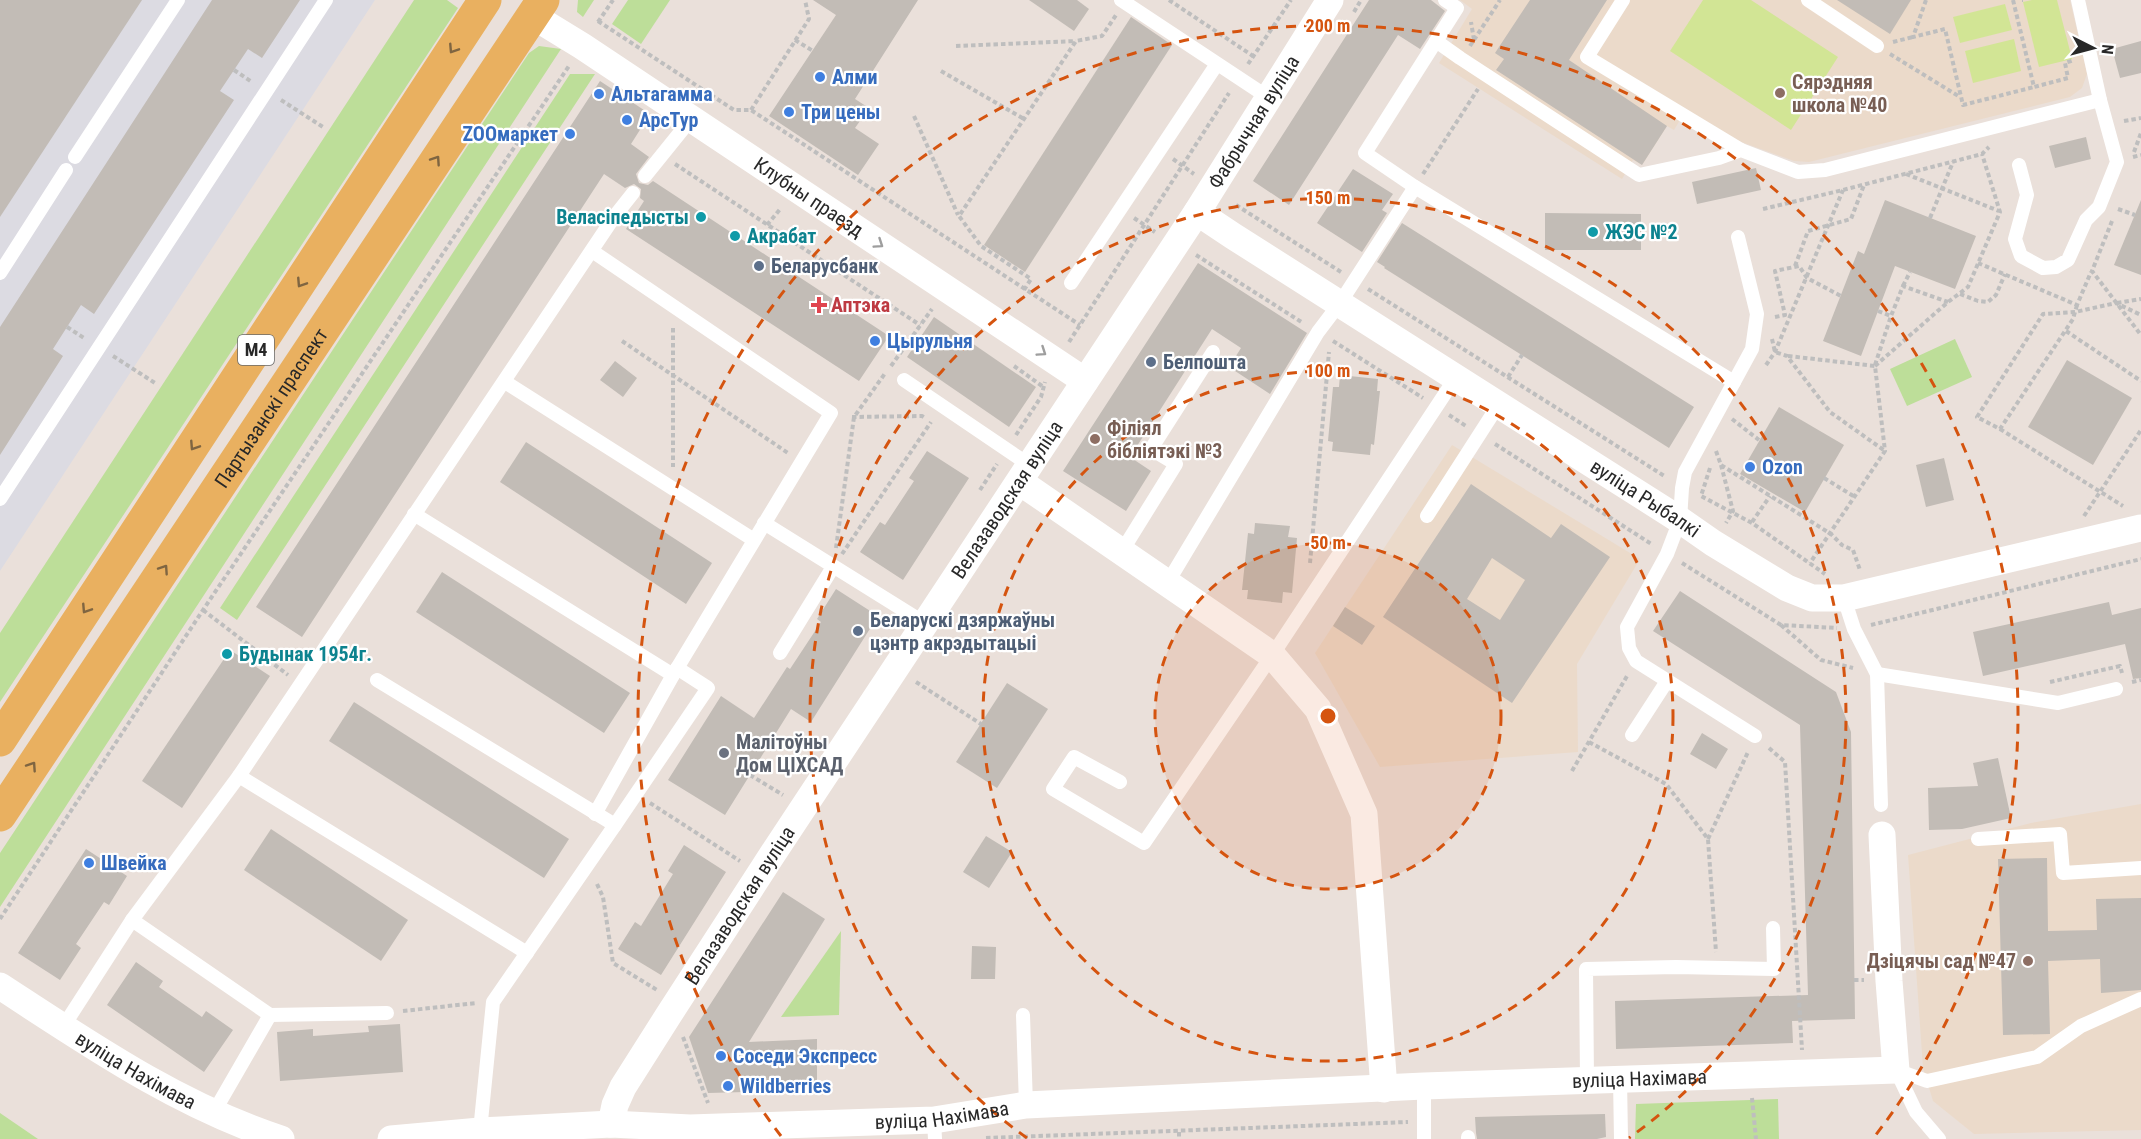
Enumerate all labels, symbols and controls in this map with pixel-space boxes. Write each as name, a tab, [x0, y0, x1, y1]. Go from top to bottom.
text: 200 m	[1306, 15, 1350, 36]
north arrow	[2063, 18, 2123, 78]
one-way arrow	[449, 42, 460, 53]
text: N	[2097, 44, 2117, 55]
street label: Фабрычная вуліца	[1203, 51, 1304, 193]
place label: Алми	[832, 65, 877, 89]
marker: Алми	[813, 70, 827, 84]
place label: Сярэдняя школа №40	[1792, 70, 1887, 117]
place label: Альтагамма	[611, 82, 713, 106]
marker: Сярэдняя школа №40	[1773, 86, 1787, 100]
marker: Альтагамма	[592, 87, 606, 101]
place label: Три цены	[801, 100, 881, 124]
marker: Три цены	[782, 105, 796, 119]
place label: АрсТур	[639, 108, 699, 132]
marker: АрсТур	[620, 113, 634, 127]
place label: ZOOмаркет	[462, 122, 558, 146]
marker: ZOOмаркет	[563, 127, 577, 141]
street label: Клубны праезд	[750, 152, 868, 242]
one-way arrow	[429, 155, 440, 166]
text: 150 m	[1306, 187, 1350, 208]
place label: Веласіпедысты	[556, 205, 689, 229]
marker: Веласіпедысты	[694, 210, 708, 224]
place label: ЖЭС №2	[1605, 220, 1678, 244]
place label: Акрабат	[747, 224, 816, 248]
marker: ЖЭС №2	[1586, 225, 1600, 239]
marker: Акрабат	[728, 229, 742, 243]
one-way arrow	[873, 237, 884, 248]
place label: Беларусбанк	[771, 254, 878, 278]
marker: Беларусбанк	[752, 259, 766, 273]
one-way arrow	[297, 276, 308, 287]
place label: Аптэка	[831, 293, 890, 317]
marker: Аптэка	[812, 298, 826, 312]
street label: Партызанскі праспект	[209, 324, 333, 492]
place label: Цырульня	[887, 329, 973, 353]
marker: Цырульня	[868, 334, 882, 348]
road number: М4	[238, 335, 274, 365]
one-way arrow	[1035, 345, 1046, 356]
place label: Белпошта	[1163, 350, 1246, 374]
marker: Белпошта	[1144, 355, 1158, 369]
text: 100 m	[1306, 360, 1350, 381]
street label: Велазаводская вуліца	[946, 416, 1068, 583]
place label: Філіял бібліятэкі №3	[1107, 416, 1222, 463]
marker: Філіял бібліятэкі №3	[1088, 432, 1102, 446]
one-way arrow	[189, 440, 201, 450]
street label: вуліца Рыбалкі	[1586, 454, 1705, 542]
place label: Ozon	[1762, 455, 1803, 479]
marker: Ozon	[1743, 460, 1757, 474]
text: 50 m	[1310, 532, 1346, 553]
one-way arrow	[156, 565, 168, 575]
one-way arrow	[82, 603, 94, 613]
place label: Беларускі дзяржаўны цэнтр акрэдытацыі	[870, 608, 1055, 655]
marker: Беларускі дзяржаўны цэнтр акрэдытацыі	[851, 624, 865, 638]
place label: Будынак 1954г.	[239, 642, 372, 666]
marker: Будынак 1954г.	[220, 647, 234, 661]
centre of rings	[1318, 706, 1338, 726]
place label: Малітоўны Дом ЦІХСАД	[736, 730, 843, 777]
marker: Малітоўны Дом ЦІХСАД	[717, 746, 731, 760]
one-way arrow	[25, 762, 37, 772]
street label: Велазаводская вуліца	[679, 821, 800, 989]
place label: Швейка	[101, 851, 167, 875]
marker: Швейка	[82, 856, 96, 870]
place label: Дзіцячы сад №47	[1867, 949, 2016, 973]
marker: Дзіцячы сад №47	[2021, 954, 2035, 968]
street label: вуліца Нахімава	[71, 1026, 200, 1114]
place label: Соседи Экспресс	[733, 1044, 877, 1068]
marker: Соседи Экспресс	[714, 1049, 728, 1063]
street label: вуліца Нахімава	[1572, 1064, 1707, 1093]
place label: Wildberries	[740, 1074, 831, 1098]
marker: Wildberries	[721, 1079, 735, 1093]
street label: вуліца Нахімава	[874, 1096, 1011, 1134]

